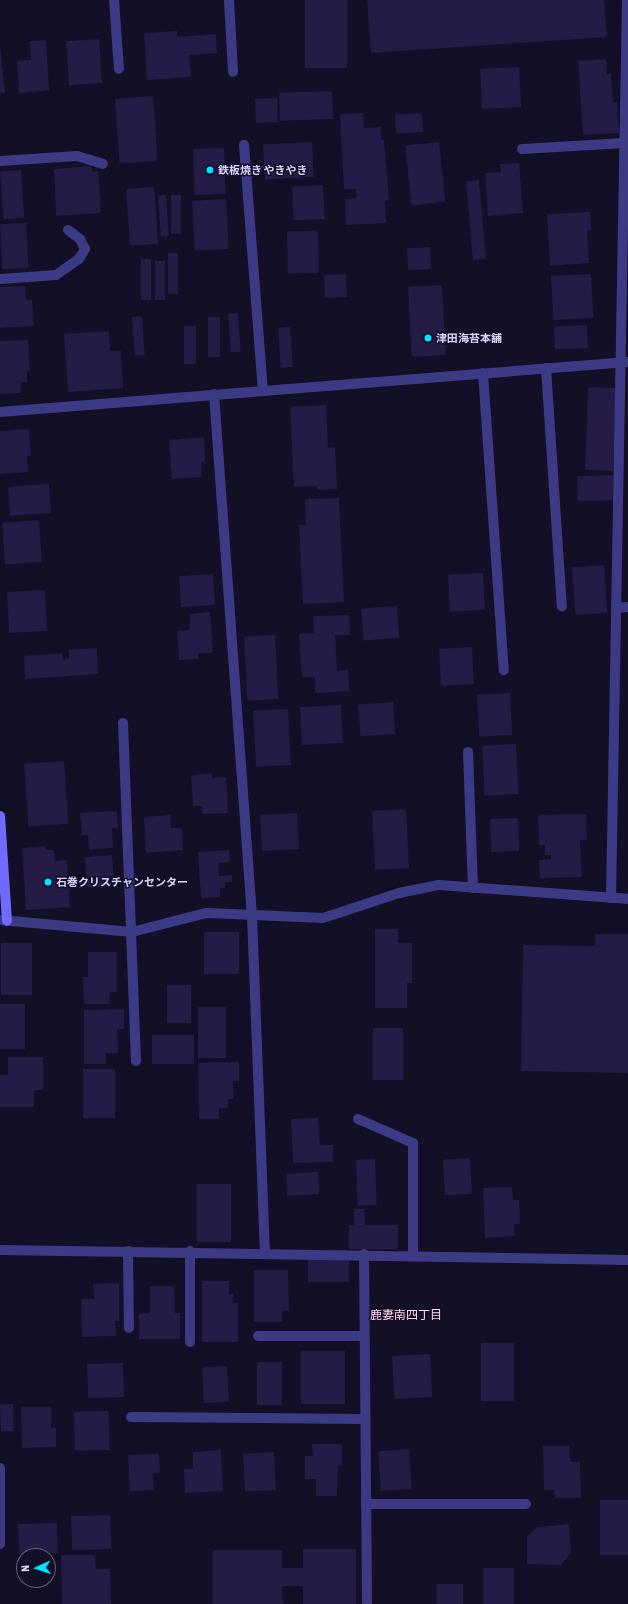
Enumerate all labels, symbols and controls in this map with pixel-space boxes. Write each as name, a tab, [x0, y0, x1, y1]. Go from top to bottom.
place label: 鉄板焼き やきやき	[218, 163, 308, 177]
marker: 鉄板焼き やきやき	[205, 165, 215, 175]
place label: 津田海苔本舗	[436, 331, 502, 345]
marker: 津田海苔本舗	[423, 333, 433, 343]
place label: 石巻クリスチャンセンター	[56, 875, 188, 889]
marker: 石巻クリスチャンセンター	[43, 877, 53, 887]
district label: 鹿妻南四丁目	[370, 1309, 442, 1323]
north arrow	[16, 1548, 56, 1588]
text: N	[19, 1565, 31, 1572]

